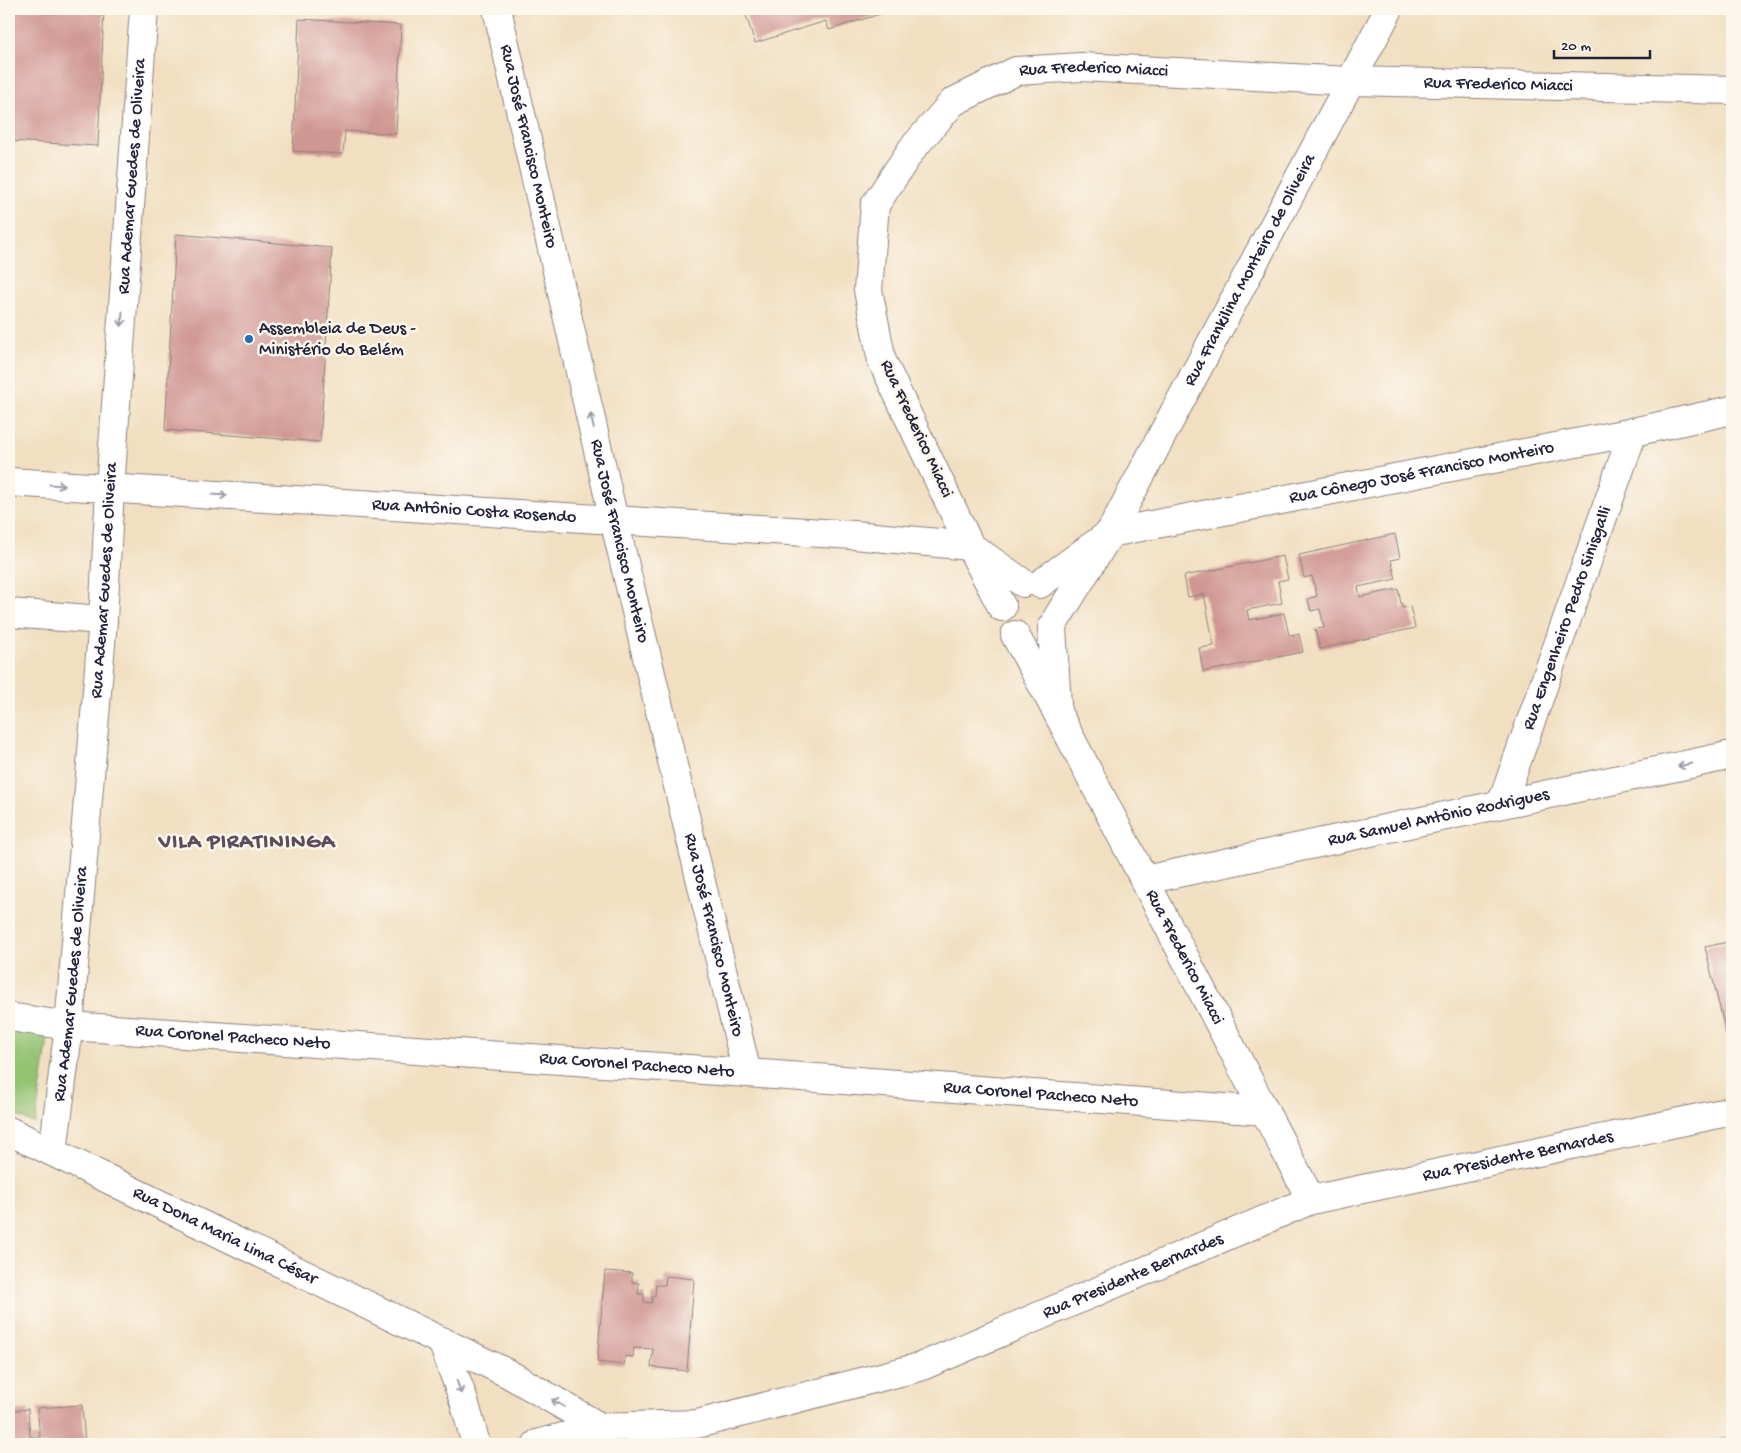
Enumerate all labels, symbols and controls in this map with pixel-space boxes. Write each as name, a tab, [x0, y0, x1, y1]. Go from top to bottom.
scale bar	[1554, 28, 1650, 60]
text: 20 m	[1561, 38, 1591, 56]
street label: Rua José Francisco Monteiro	[495, 42, 562, 250]
street label: Rua Frederico Miacci	[1019, 56, 1169, 82]
street label: Rua Ademar Guedes de Oliveira	[113, 57, 151, 295]
street label: Rua Frederico Miacci	[1423, 72, 1573, 97]
street label: Rua Frankilina Monteiro de Oliveira	[1180, 149, 1321, 390]
one-way arrow	[117, 311, 127, 327]
place label: Assembleia de Deus - Ministério do Belém	[259, 319, 416, 361]
marker: Assembleia de Deus - Ministério do Belém	[243, 333, 255, 345]
street label: Rua Frederico Miacci	[875, 357, 957, 501]
one-way arrow	[587, 414, 596, 430]
street label: Rua José Francisco Monteiro	[585, 437, 654, 645]
street label: Rua Cônego José Francisco Monteiro	[1287, 437, 1556, 509]
street label: Rua Ademar Guedes de Oliveira	[86, 461, 122, 699]
one-way arrow	[49, 481, 65, 490]
one-way arrow	[211, 491, 227, 500]
street label: Rua Antônio Costa Rosendo	[371, 494, 577, 528]
street label: Rua Engenheiro Pedro Sinisgalli	[1518, 503, 1617, 733]
one-way arrow	[1677, 760, 1693, 770]
street label: Rua Samuel Antônio Rodrigues	[1326, 783, 1552, 851]
district label: VILA PIRATININGA	[158, 830, 336, 856]
street label: Rua José Francisco Monteiro	[679, 831, 748, 1039]
street label: Rua Ademar Guedes de Oliveira	[49, 865, 93, 1103]
street label: Rua Frederico Miacci	[1141, 886, 1228, 1028]
street label: Rua Coronel Pacheco Neto	[135, 1020, 331, 1055]
street label: Rua Coronel Pacheco Neto	[539, 1048, 735, 1083]
street label: Rua Coronel Pacheco Neto	[943, 1077, 1139, 1112]
street label: Rua Presidente Bernardes	[1421, 1126, 1616, 1187]
street label: Rua Dona Maria Lima César	[129, 1182, 322, 1290]
street label: Rua Presidente Bernardes	[1040, 1228, 1227, 1324]
one-way arrow	[455, 1379, 464, 1394]
one-way arrow	[551, 1398, 565, 1408]

